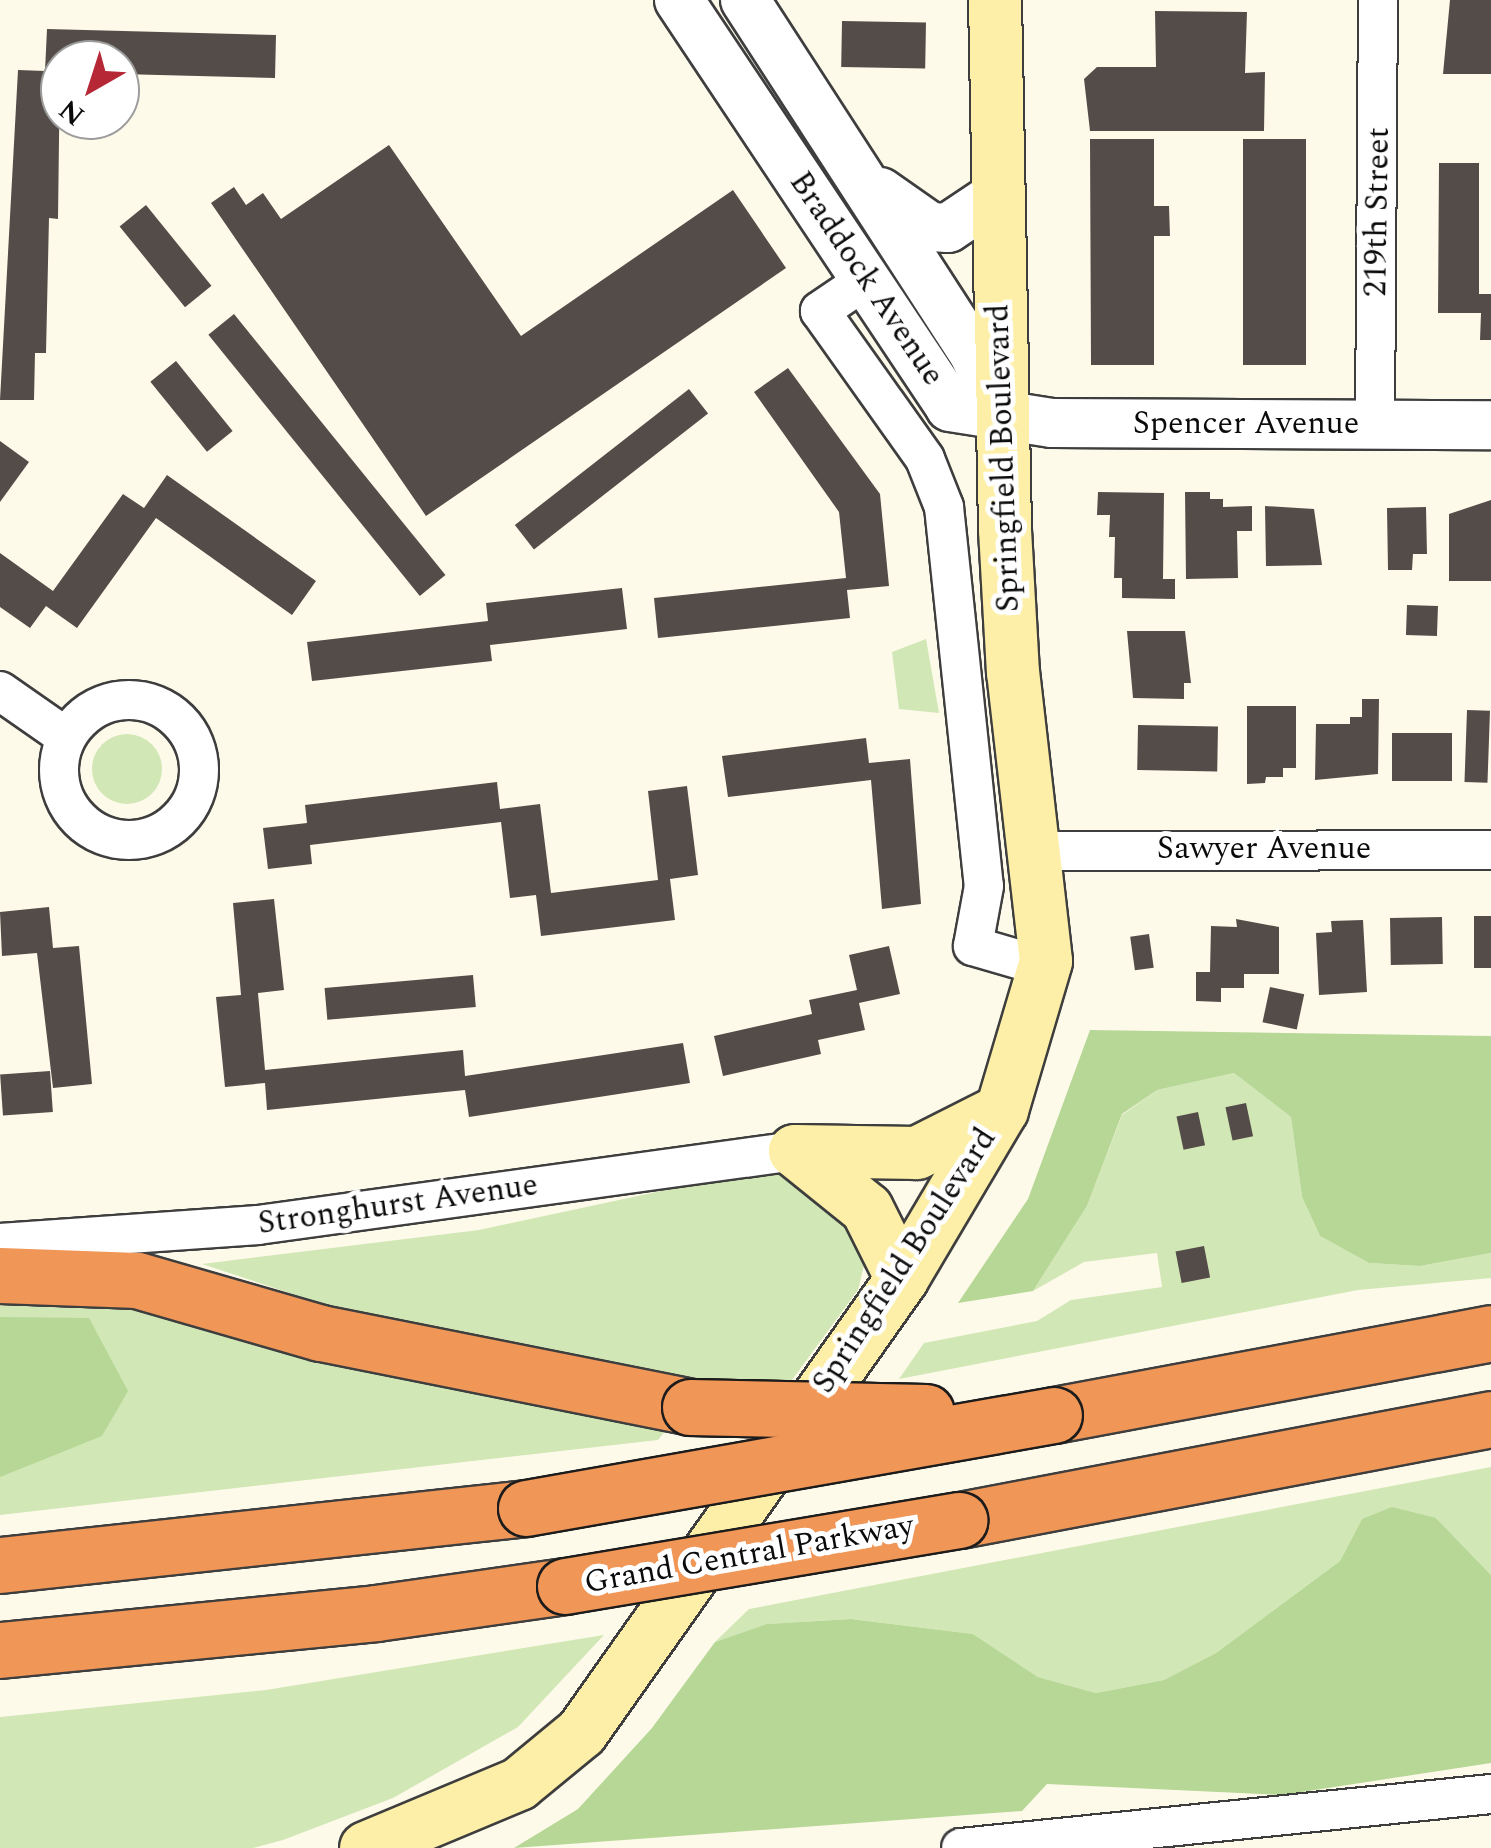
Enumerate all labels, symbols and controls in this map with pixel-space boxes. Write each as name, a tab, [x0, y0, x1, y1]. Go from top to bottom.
north arrow	[40, 40, 140, 140]
text: N	[50, 88, 94, 136]
street label: 219th Street	[1357, 127, 1399, 297]
street label: Braddock Avenue	[780, 165, 952, 393]
street label: Springfield Boulevard	[979, 303, 1029, 613]
street label: Spencer Avenue	[1133, 405, 1359, 443]
street label: Sawyer Avenue	[1157, 830, 1371, 868]
street label: Springfield Boulevard	[805, 1121, 1005, 1401]
street label: Stronghurst Avenue	[256, 1166, 540, 1244]
street label: Grand Central Parkway	[581, 1507, 917, 1603]

